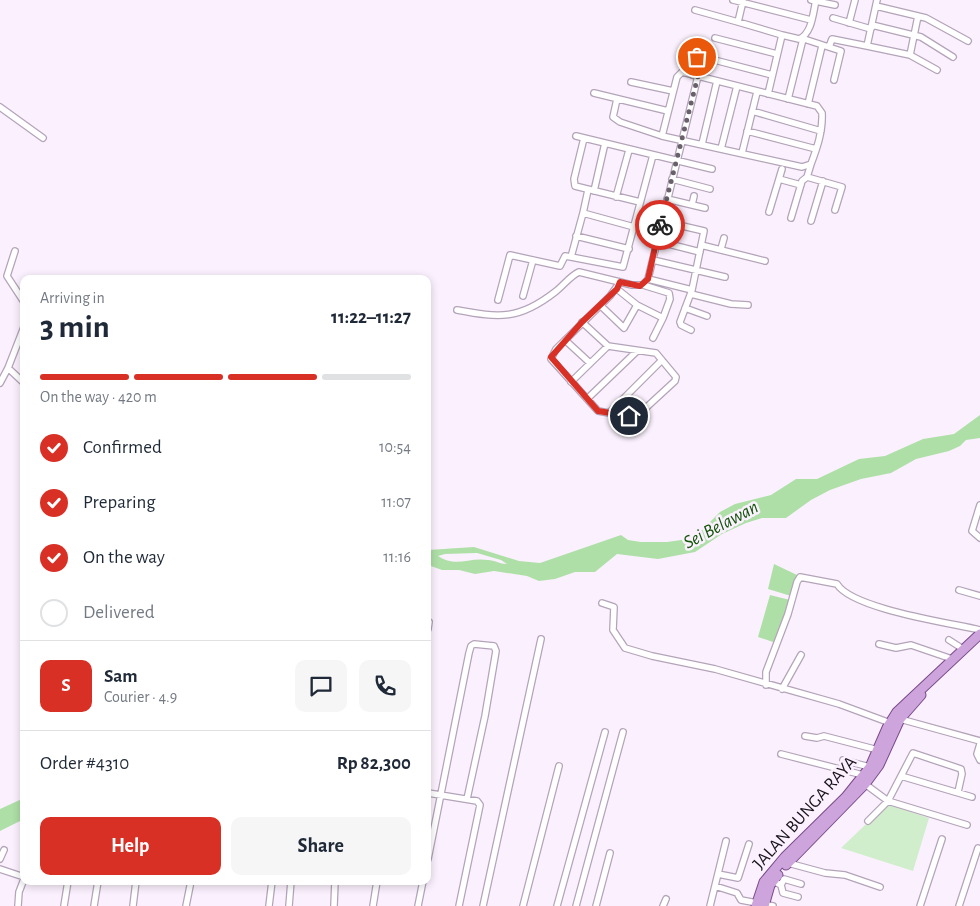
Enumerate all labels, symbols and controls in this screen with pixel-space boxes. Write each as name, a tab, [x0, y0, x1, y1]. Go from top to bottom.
pin	[676, 36, 718, 78]
icon: bag	[683, 43, 711, 71]
courier	[635, 200, 685, 250]
icon: bike	[646, 211, 674, 239]
text: Arriving in	[40, 290, 105, 306]
text: 11:22–11:27	[331, 308, 411, 327]
text: 3 min	[40, 311, 110, 343]
text: On the way · 420 m	[40, 389, 157, 405]
pin	[608, 395, 650, 437]
icon: home	[615, 402, 643, 430]
icon: check	[40, 434, 68, 462]
text: Confirmed	[83, 438, 162, 457]
text: 10:54	[379, 439, 411, 455]
icon: check	[40, 489, 68, 517]
text: Preparing	[83, 493, 156, 512]
text: 11:07	[381, 494, 411, 510]
water label: Sei Belawan	[681, 497, 761, 553]
icon: check	[40, 544, 68, 572]
text: On the way	[83, 548, 165, 567]
text: 11:16	[383, 549, 411, 565]
text: Delivered	[83, 603, 155, 622]
button: chat	[295, 660, 347, 712]
button: phone	[359, 660, 411, 712]
text: Sam	[104, 667, 138, 686]
text: S	[61, 676, 71, 695]
text: Courier · 4.9	[104, 689, 177, 705]
street label: JALAN BUNGA RAYA	[750, 753, 861, 873]
text: Order #4310	[40, 754, 129, 773]
text: Rp 82,300	[337, 754, 411, 773]
button: Help	[40, 817, 221, 875]
button: Share	[231, 817, 411, 875]

